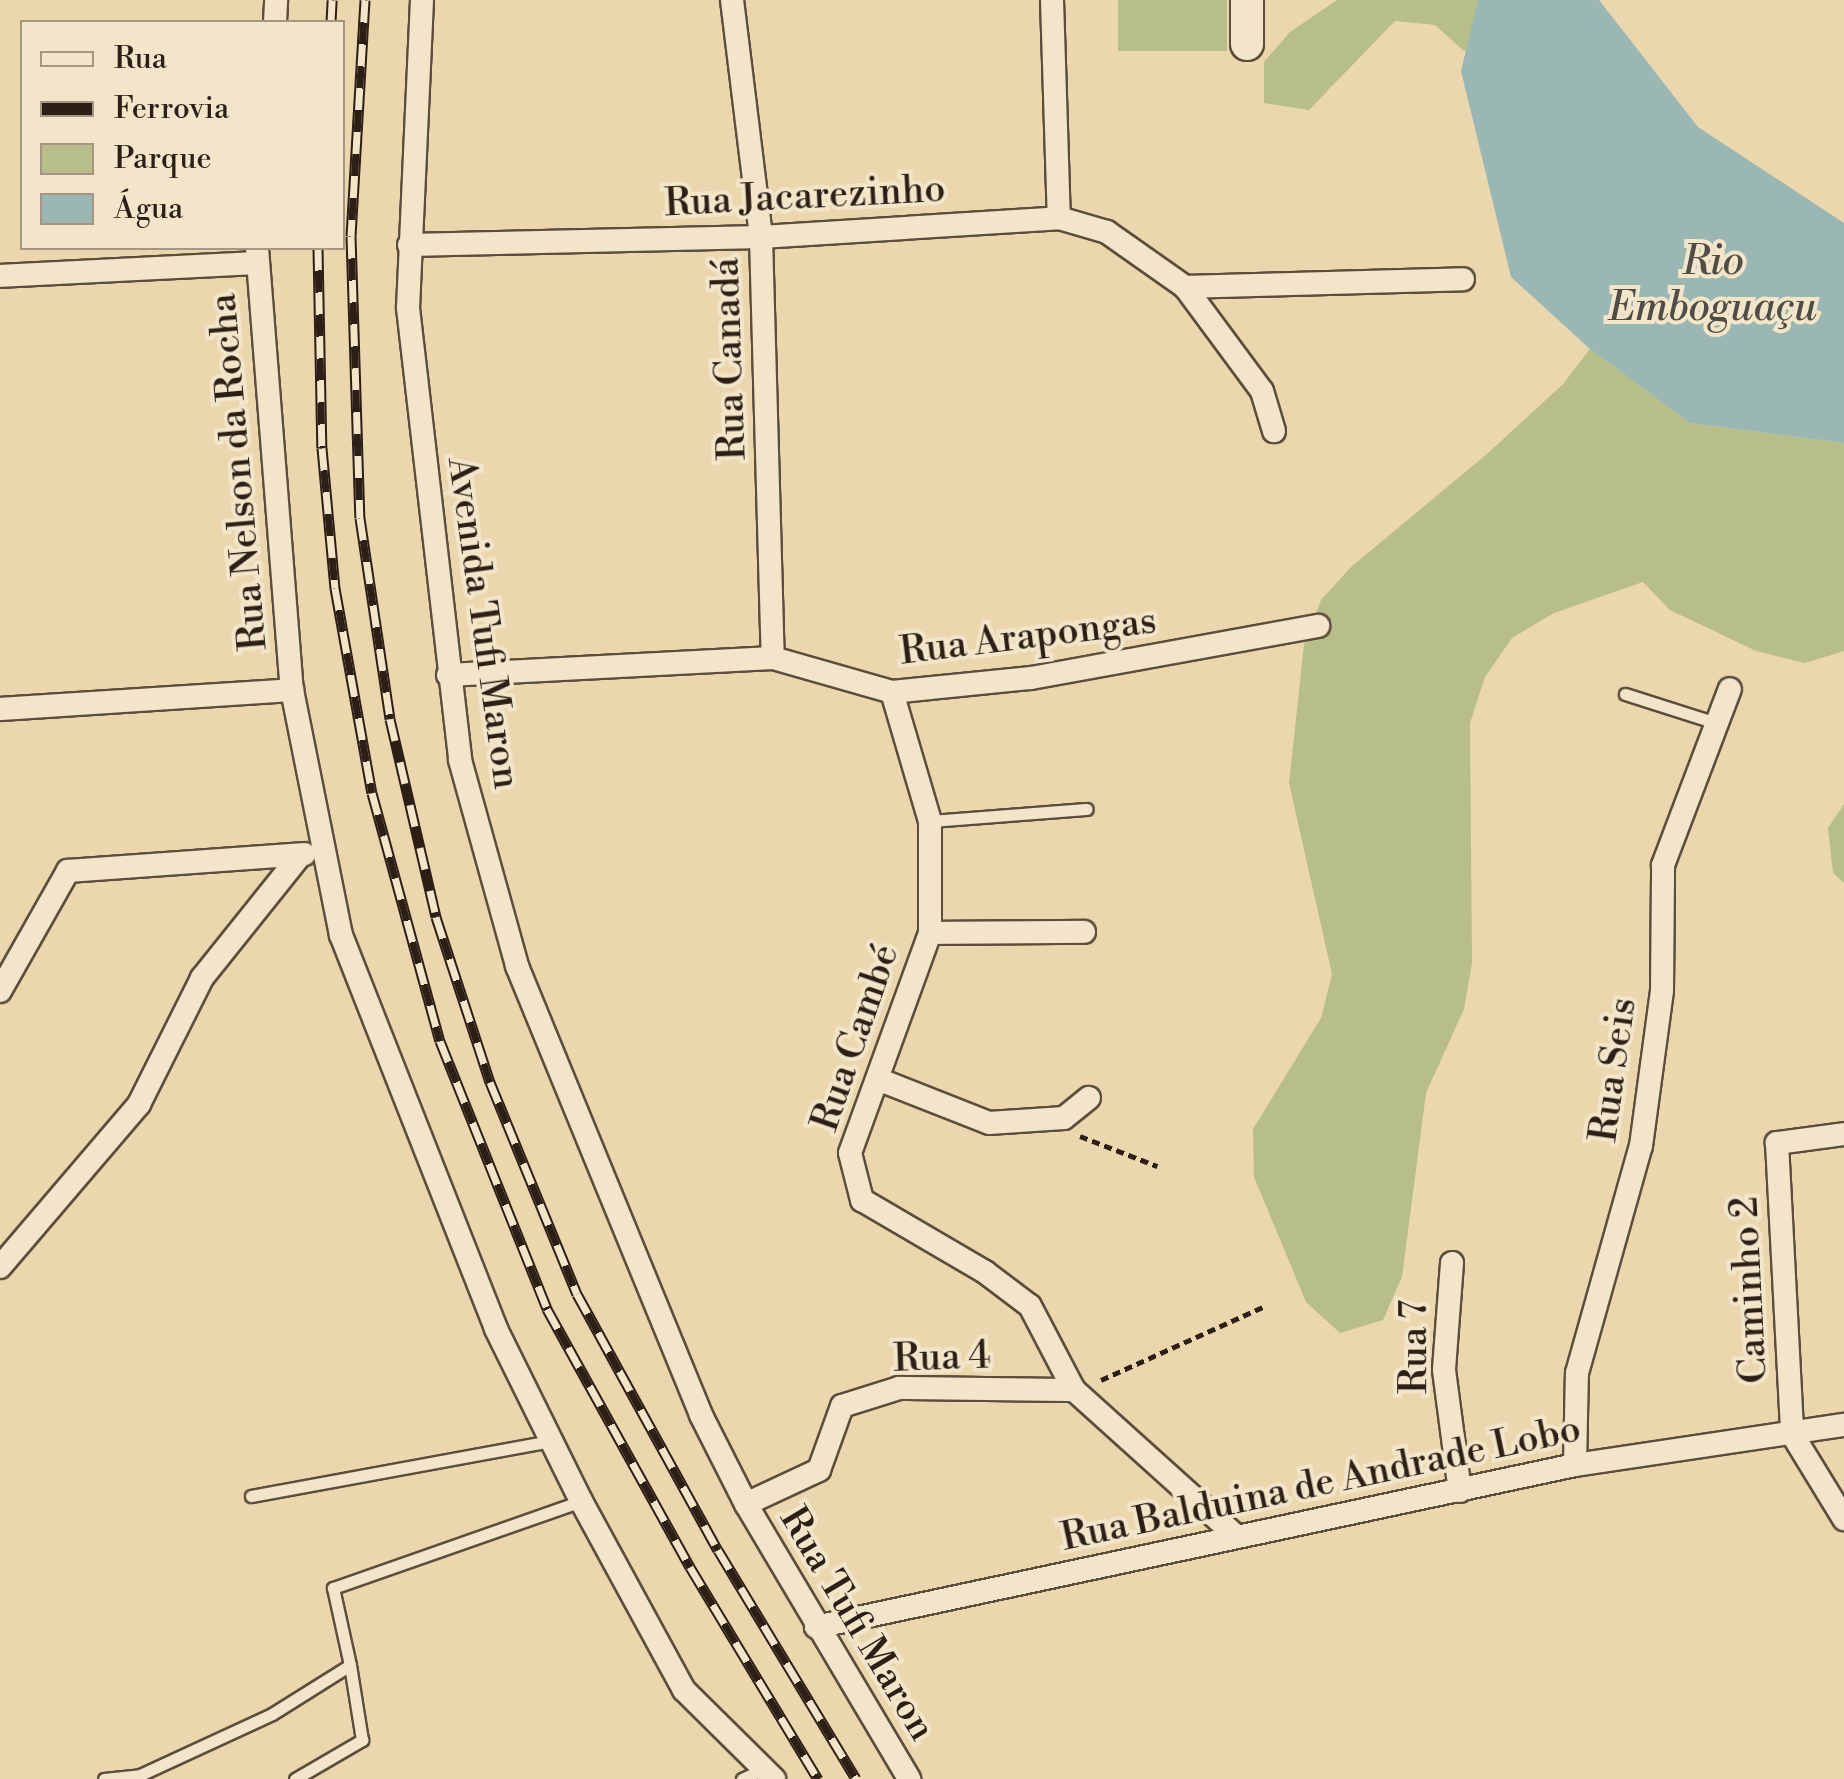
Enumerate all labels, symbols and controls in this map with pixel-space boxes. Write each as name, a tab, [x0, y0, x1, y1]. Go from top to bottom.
legend	[20, 20, 345, 250]
text: Rua	[114, 40, 167, 78]
text: Ferrovia	[114, 90, 229, 128]
text: Parque	[114, 140, 212, 178]
street label: Rua Jacarezinho	[663, 167, 947, 227]
text: Água	[114, 190, 183, 228]
water label: Rio Emboguaçu	[1609, 238, 1817, 332]
street label: Rua Canadá	[704, 257, 756, 461]
street label: Rua Nelson da Rocha	[201, 291, 277, 653]
street label: Avenida Tufi Maron	[437, 454, 529, 792]
street label: Rua Arapongas	[897, 599, 1159, 675]
street label: Rua Cambé	[803, 939, 909, 1137]
street label: Rua Seis	[1581, 995, 1647, 1145]
street label: Caminho 2	[1722, 1195, 1778, 1385]
street label: Rua 7	[1392, 1300, 1438, 1394]
street label: Rua 4	[892, 1334, 992, 1382]
street label: Rua Balduina de Andrade Lobo	[1057, 1407, 1585, 1561]
street label: Rua Tufi Maron	[769, 1499, 945, 1749]

